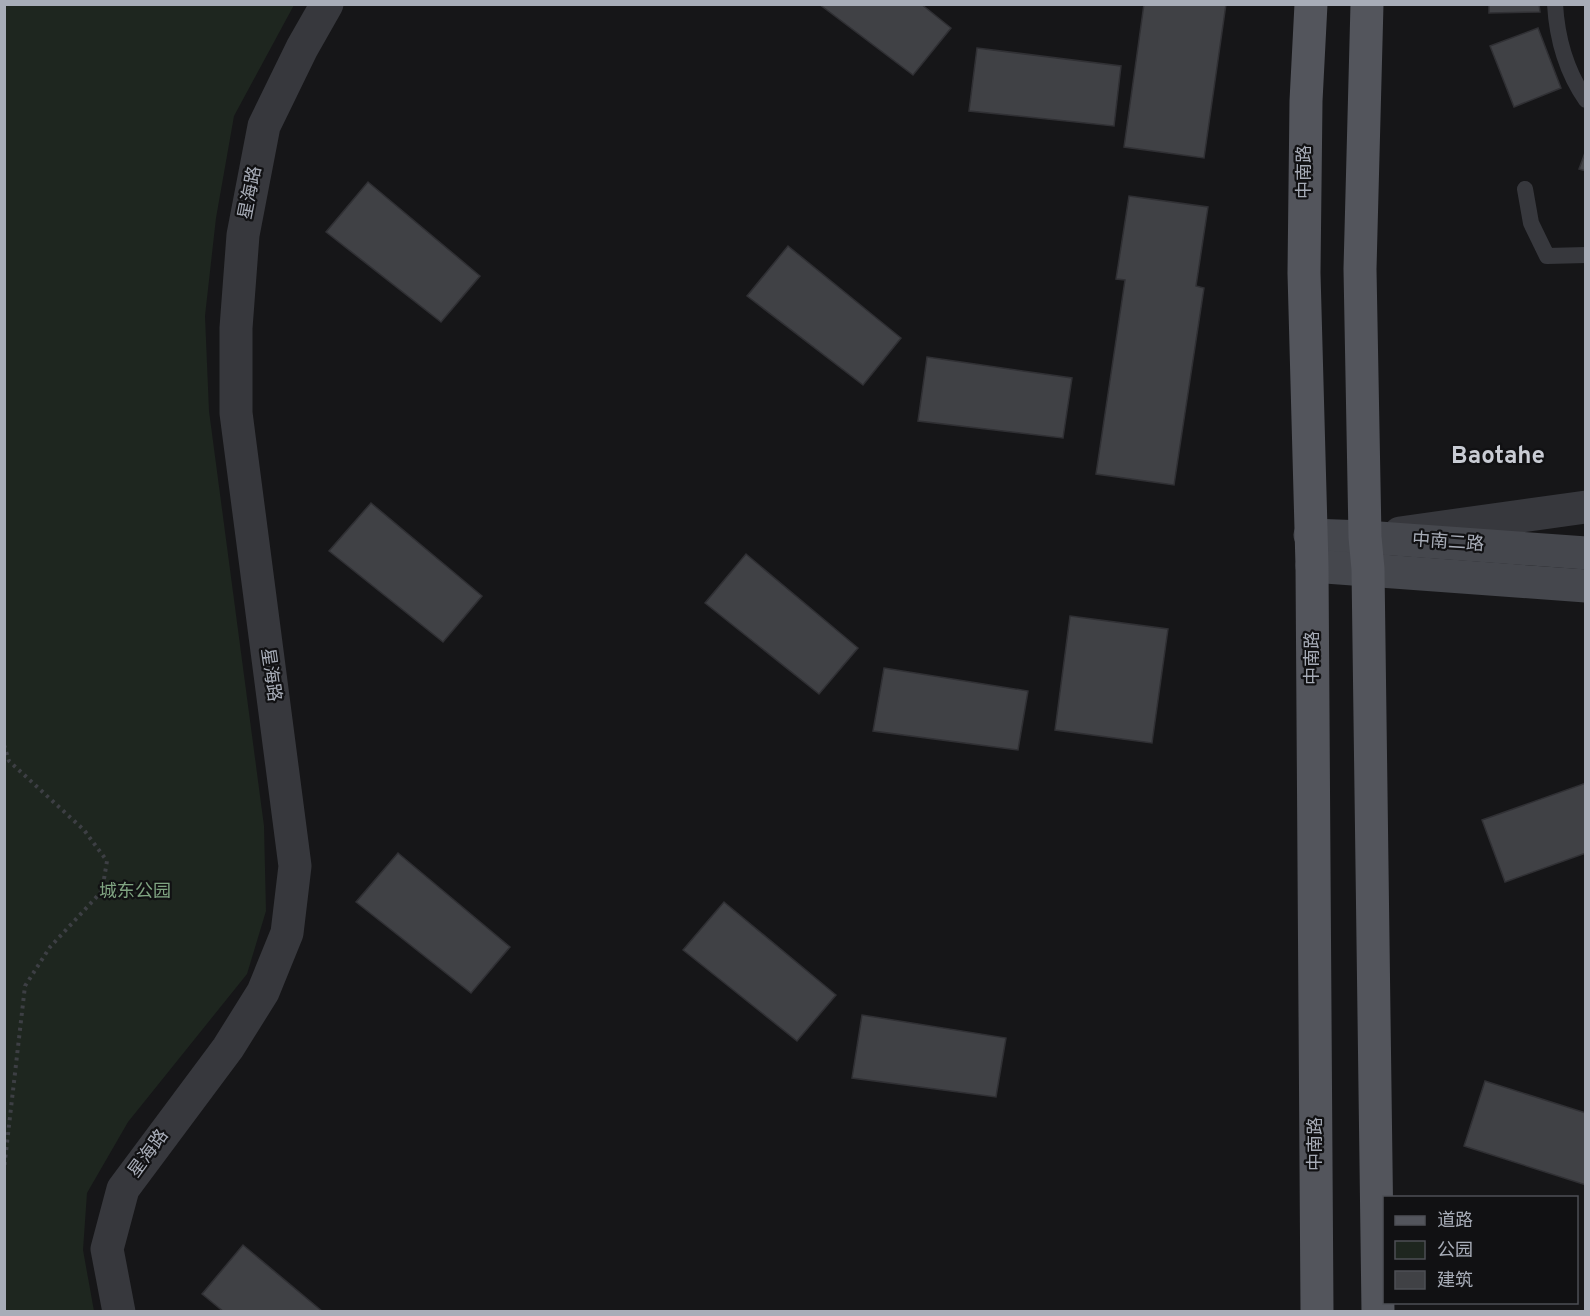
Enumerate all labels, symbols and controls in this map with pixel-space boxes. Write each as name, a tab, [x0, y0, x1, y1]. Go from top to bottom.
street label: 中南路	[1294, 145, 1317, 199]
street label: 星海路	[235, 164, 267, 222]
district label: Baotahe	[1451, 442, 1545, 472]
street label: 中南二路	[1411, 529, 1485, 557]
street label: 中南路	[1302, 631, 1325, 685]
street label: 星海路	[255, 647, 285, 703]
park label: 城东公园	[99, 881, 171, 904]
street label: 中南路	[1305, 1117, 1328, 1171]
street label: 星海路	[124, 1125, 174, 1183]
legend	[1383, 1196, 1578, 1304]
text: 道路	[1437, 1210, 1473, 1233]
text: 公园	[1437, 1240, 1473, 1263]
text: 建筑	[1437, 1270, 1473, 1293]

